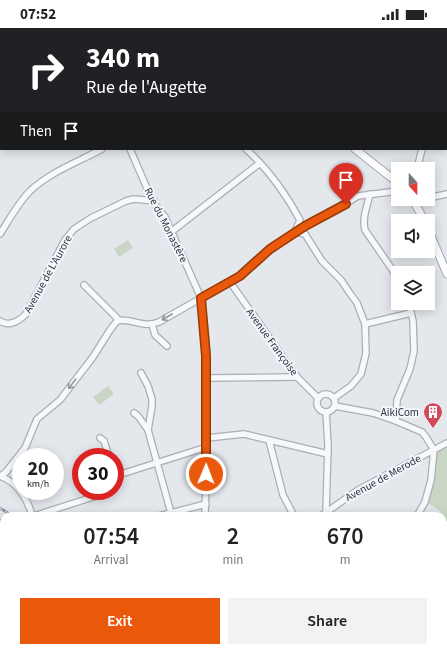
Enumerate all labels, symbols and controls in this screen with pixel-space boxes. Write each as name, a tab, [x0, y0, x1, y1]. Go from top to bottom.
text: 07:52	[20, 4, 56, 25]
text: 340 m	[86, 38, 160, 78]
icon: right	[20, 44, 72, 96]
text: Rue de l'Augette	[86, 75, 207, 100]
icon: arrive	[60, 120, 82, 142]
text: Then	[20, 121, 52, 142]
north arrow	[391, 162, 435, 206]
map controls	[391, 162, 435, 310]
pin	[329, 163, 363, 204]
icon: arrive	[335, 169, 357, 191]
street label: Rue du Monastère	[141, 185, 192, 266]
button: sound	[391, 214, 435, 258]
street label: Avenue de L'Aurore	[20, 232, 76, 316]
button: layers	[391, 266, 435, 310]
street label: Avenue Françoise	[242, 305, 302, 379]
one-way arrow	[161, 314, 173, 322]
one-way arrow	[68, 378, 76, 389]
building icon: AikiCom	[422, 401, 444, 429]
place label: AikiCom	[381, 405, 419, 420]
speed limit sign: 30	[72, 448, 124, 500]
street label: Avenue de Merode	[342, 451, 424, 505]
position arrow	[185, 453, 227, 495]
text: 20	[27, 455, 49, 483]
text: km/h	[27, 477, 49, 491]
text: 07:54	[83, 519, 139, 554]
text: 2	[227, 519, 239, 554]
text: 670	[327, 519, 364, 554]
text: Arrival	[94, 551, 129, 569]
text: min	[222, 551, 243, 569]
text: m	[340, 551, 351, 569]
button: Exit	[20, 598, 220, 644]
button: Share	[228, 598, 427, 644]

